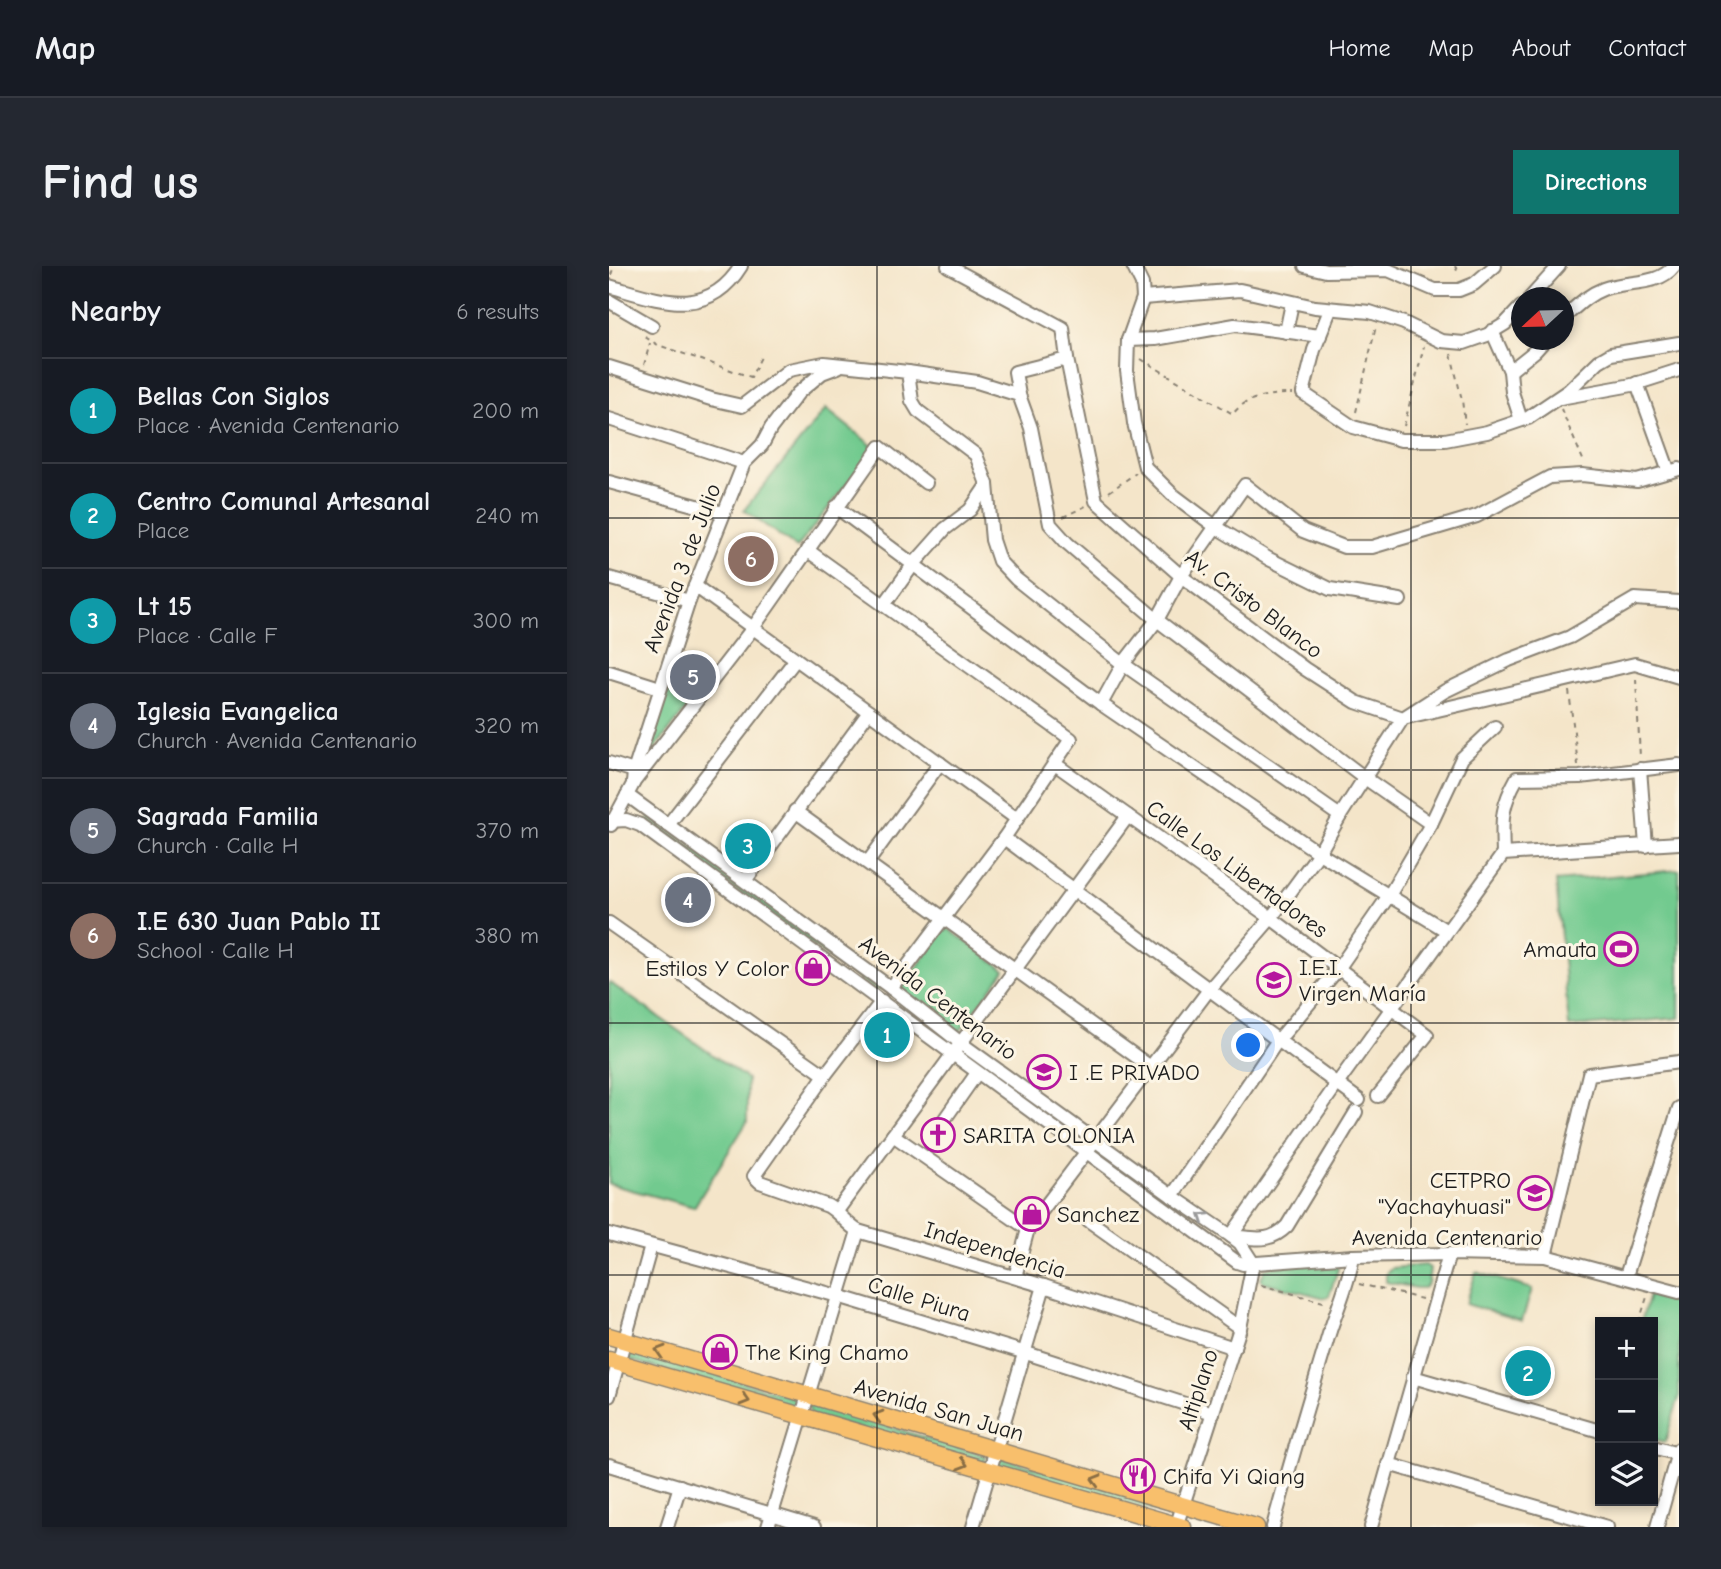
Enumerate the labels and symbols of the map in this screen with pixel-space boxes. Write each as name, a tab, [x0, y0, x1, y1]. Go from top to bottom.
north arrow	[1511, 287, 1574, 350]
street label: Avenida 3 de Julio	[637, 480, 727, 656]
pin: 6	[728, 533, 774, 585]
street label: Av. Cristo Blanco	[1180, 544, 1328, 664]
pin: 5	[670, 651, 716, 703]
street label: Calle Los Libertadores	[1141, 794, 1333, 944]
pin: 3	[725, 820, 771, 872]
pin: 4	[665, 874, 711, 926]
street label: Avenida Centenario	[854, 930, 1022, 1066]
sports icon: Amauta	[1602, 930, 1640, 968]
place label: Amauta	[1523, 936, 1597, 963]
shop icon: Estilos Y Color	[794, 949, 832, 987]
place label: I.E.I. Virgen María	[1299, 954, 1427, 1007]
place label: Estilos Y Color	[646, 955, 790, 982]
school or university icon: I.E.I. Virgen María	[1255, 961, 1293, 999]
pin: 1	[864, 1009, 910, 1061]
your location	[1231, 1028, 1265, 1062]
school or university icon: I .E PRIVADO	[1025, 1053, 1063, 1091]
place label: I .E PRIVADO	[1069, 1059, 1200, 1086]
church icon: SARITA COLONIA	[919, 1116, 957, 1154]
place label: SARITA COLONIA	[963, 1122, 1135, 1149]
place label: CETPRO "Yachayhuasi"	[1378, 1167, 1511, 1220]
school or university icon: CETPRO "Yachayhuasi"	[1516, 1174, 1554, 1212]
shop icon: Sanchez	[1013, 1195, 1051, 1233]
place label: Sanchez	[1057, 1201, 1139, 1228]
one-way arrow	[1198, 1213, 1211, 1226]
street label: Independencia	[921, 1216, 1069, 1284]
street label: Avenida Centenario	[1352, 1224, 1542, 1251]
street label: Calle Piura	[865, 1271, 973, 1327]
shop icon: The King Chamo	[701, 1333, 739, 1371]
place label: The King Chamo	[745, 1339, 909, 1366]
one-way arrow	[654, 1345, 666, 1360]
street label: Altiplano	[1172, 1346, 1224, 1434]
pin: 2	[1505, 1347, 1551, 1399]
street label: Avenida San Juan	[851, 1373, 1027, 1447]
one-way arrow	[739, 1392, 751, 1407]
one-way arrow	[872, 1410, 884, 1424]
one-way arrow	[957, 1456, 969, 1471]
restaurant icon: Chifa Yi Qiang	[1119, 1457, 1157, 1495]
place label: Chifa Yi Qiang	[1163, 1463, 1305, 1490]
one-way arrow	[1091, 1474, 1103, 1489]

